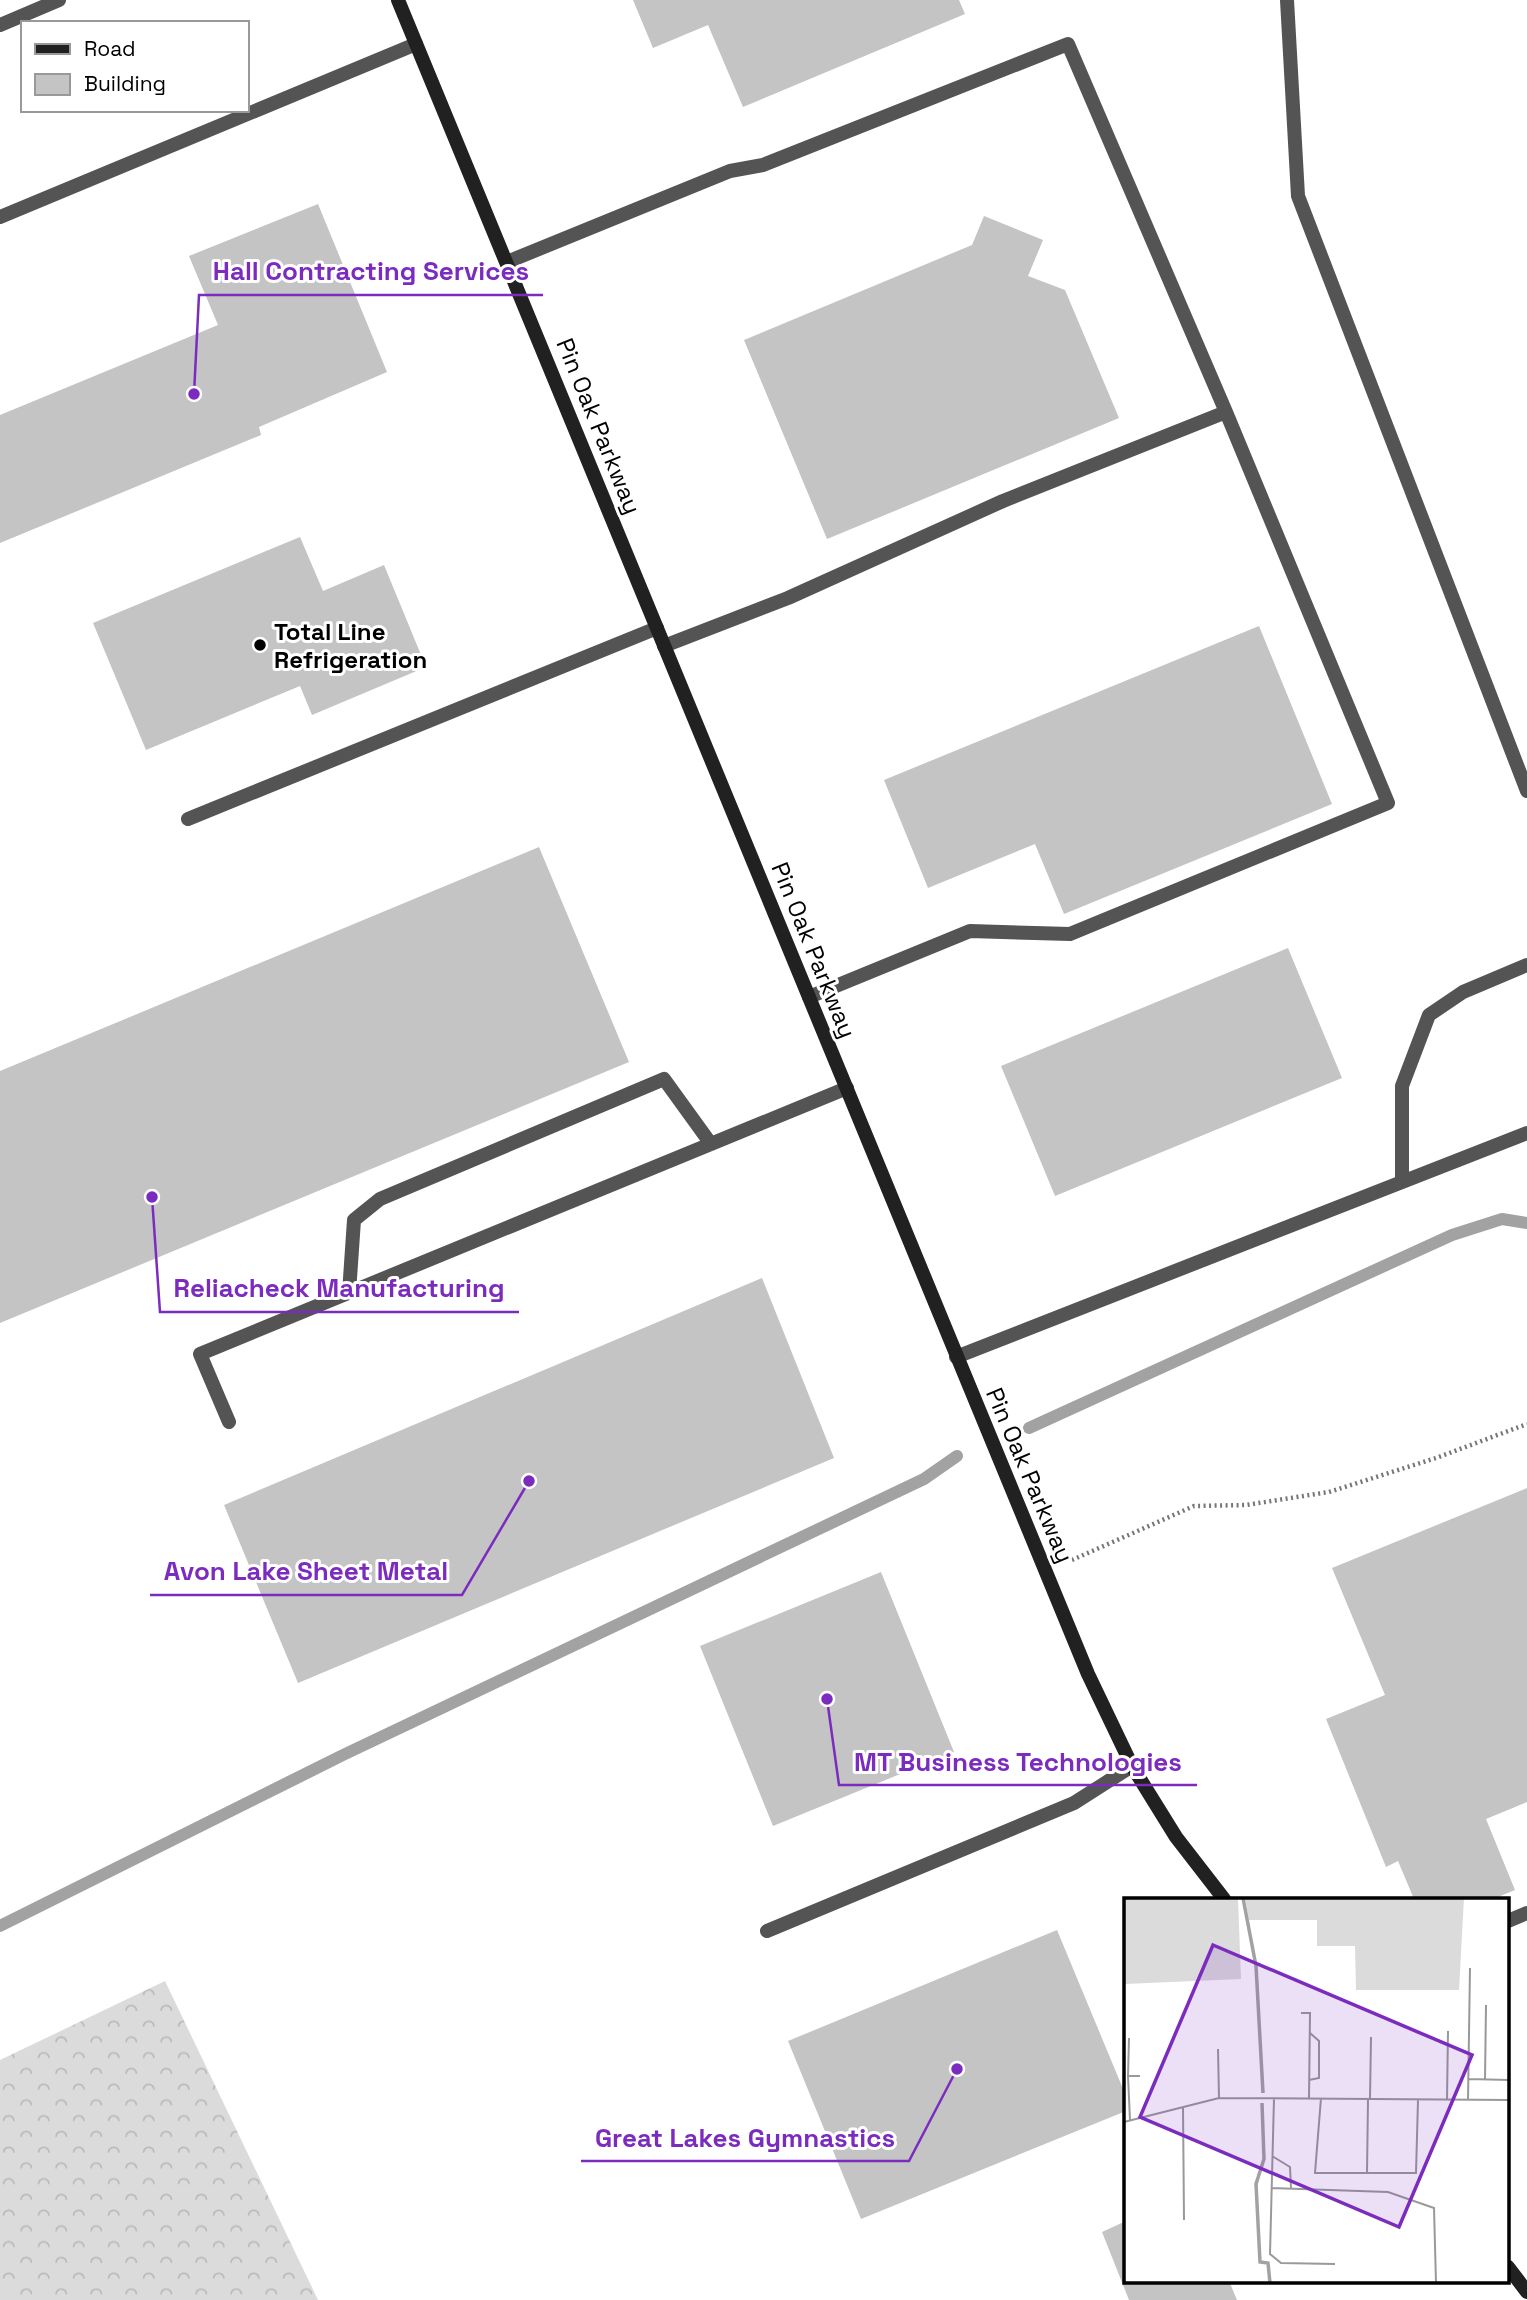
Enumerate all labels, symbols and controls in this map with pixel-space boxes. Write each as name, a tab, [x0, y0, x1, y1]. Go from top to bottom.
legend	[21, 21, 248, 112]
text: Road	[84, 35, 136, 62]
text: Building	[84, 70, 166, 97]
callout: Hall Contracting Services	[199, 248, 543, 295]
text: Hall Contracting Services	[213, 254, 529, 288]
street label: Pin Oak Parkway	[550, 333, 648, 519]
place label: Total Line Refrigeration	[274, 616, 427, 675]
marker: Total Line Refrigeration	[252, 637, 268, 653]
street label: Pin Oak Parkway	[765, 857, 863, 1043]
callout: Reliacheck Manufacturing	[160, 1265, 519, 1312]
text: Reliacheck Manufacturing	[174, 1271, 504, 1305]
street label: Pin Oak Parkway	[979, 1383, 1081, 1567]
callout: Avon Lake Sheet Metal	[150, 1548, 462, 1595]
text: Avon Lake Sheet Metal	[164, 1554, 448, 1588]
callout: MT Business Technologies	[839, 1738, 1197, 1785]
text: MT Business Technologies	[854, 1745, 1182, 1779]
inset map	[1124, 1898, 1510, 2282]
callout: Great Lakes Gymnastics	[581, 2114, 909, 2161]
text: Great Lakes Gymnastics	[595, 2121, 895, 2155]

